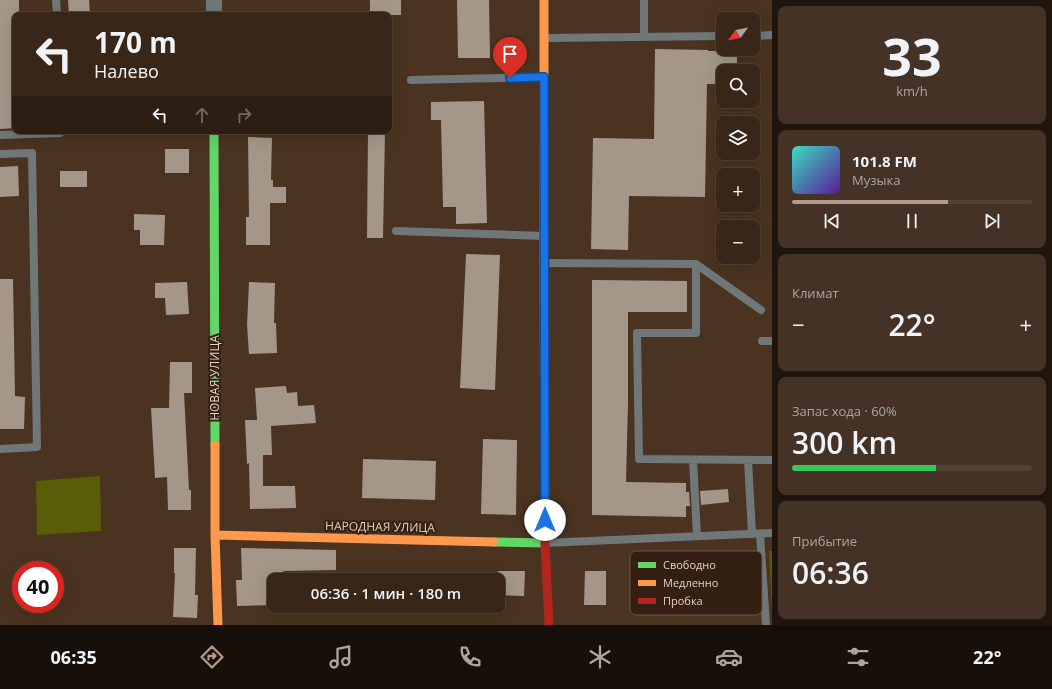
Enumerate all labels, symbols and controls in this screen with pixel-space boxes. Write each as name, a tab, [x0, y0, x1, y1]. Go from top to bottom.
north arrow	[716, 12, 760, 56]
map controls	[716, 12, 760, 264]
text: 33	[882, 20, 942, 91]
text: 170 m	[94, 23, 177, 61]
icon: left	[28, 28, 80, 80]
pin	[493, 37, 527, 78]
icon: arrive	[499, 43, 521, 65]
text: Налево	[94, 59, 159, 83]
button: search	[716, 64, 760, 108]
text: km/h	[896, 82, 928, 100]
icon: left	[149, 104, 171, 126]
icon: ahead	[191, 104, 213, 126]
icon: right	[233, 104, 255, 126]
button: layers	[716, 116, 760, 160]
text: 101.8 FM	[852, 151, 917, 171]
button: +	[716, 168, 760, 212]
text: Музыка	[852, 171, 900, 189]
icon: previous	[821, 210, 843, 232]
icon: pause	[901, 210, 923, 232]
icon: next	[981, 210, 1003, 232]
button: −	[716, 220, 760, 264]
text: Климат	[792, 284, 839, 302]
text: 22°	[888, 304, 936, 345]
text: −	[792, 309, 805, 339]
text: +	[1019, 309, 1032, 339]
street label: НОВАЯ УЛИЦА	[206, 335, 223, 421]
text: Запас хода · 60%	[792, 402, 897, 420]
text: 300 km	[792, 422, 897, 463]
position arrow	[524, 499, 566, 541]
street label: НАРОДНАЯ УЛИЦА	[325, 517, 435, 536]
text: Прибытие	[792, 532, 857, 550]
legend	[630, 551, 762, 615]
text: 06:36	[792, 552, 869, 593]
text: Свободно	[663, 557, 716, 572]
speed limit sign: 40	[12, 561, 64, 613]
text: Медленно	[663, 575, 719, 590]
text: 06:36 · 1 мин · 180 m	[311, 583, 461, 603]
text: Пробка	[663, 593, 703, 608]
icon: directions	[198, 643, 226, 671]
icon: music	[327, 643, 355, 671]
icon: phone	[456, 643, 484, 671]
icon: climate	[586, 643, 614, 671]
icon: car	[715, 643, 743, 671]
icon: filters	[844, 643, 872, 671]
text: 06:35	[51, 645, 97, 669]
text: 22°	[973, 645, 1001, 669]

